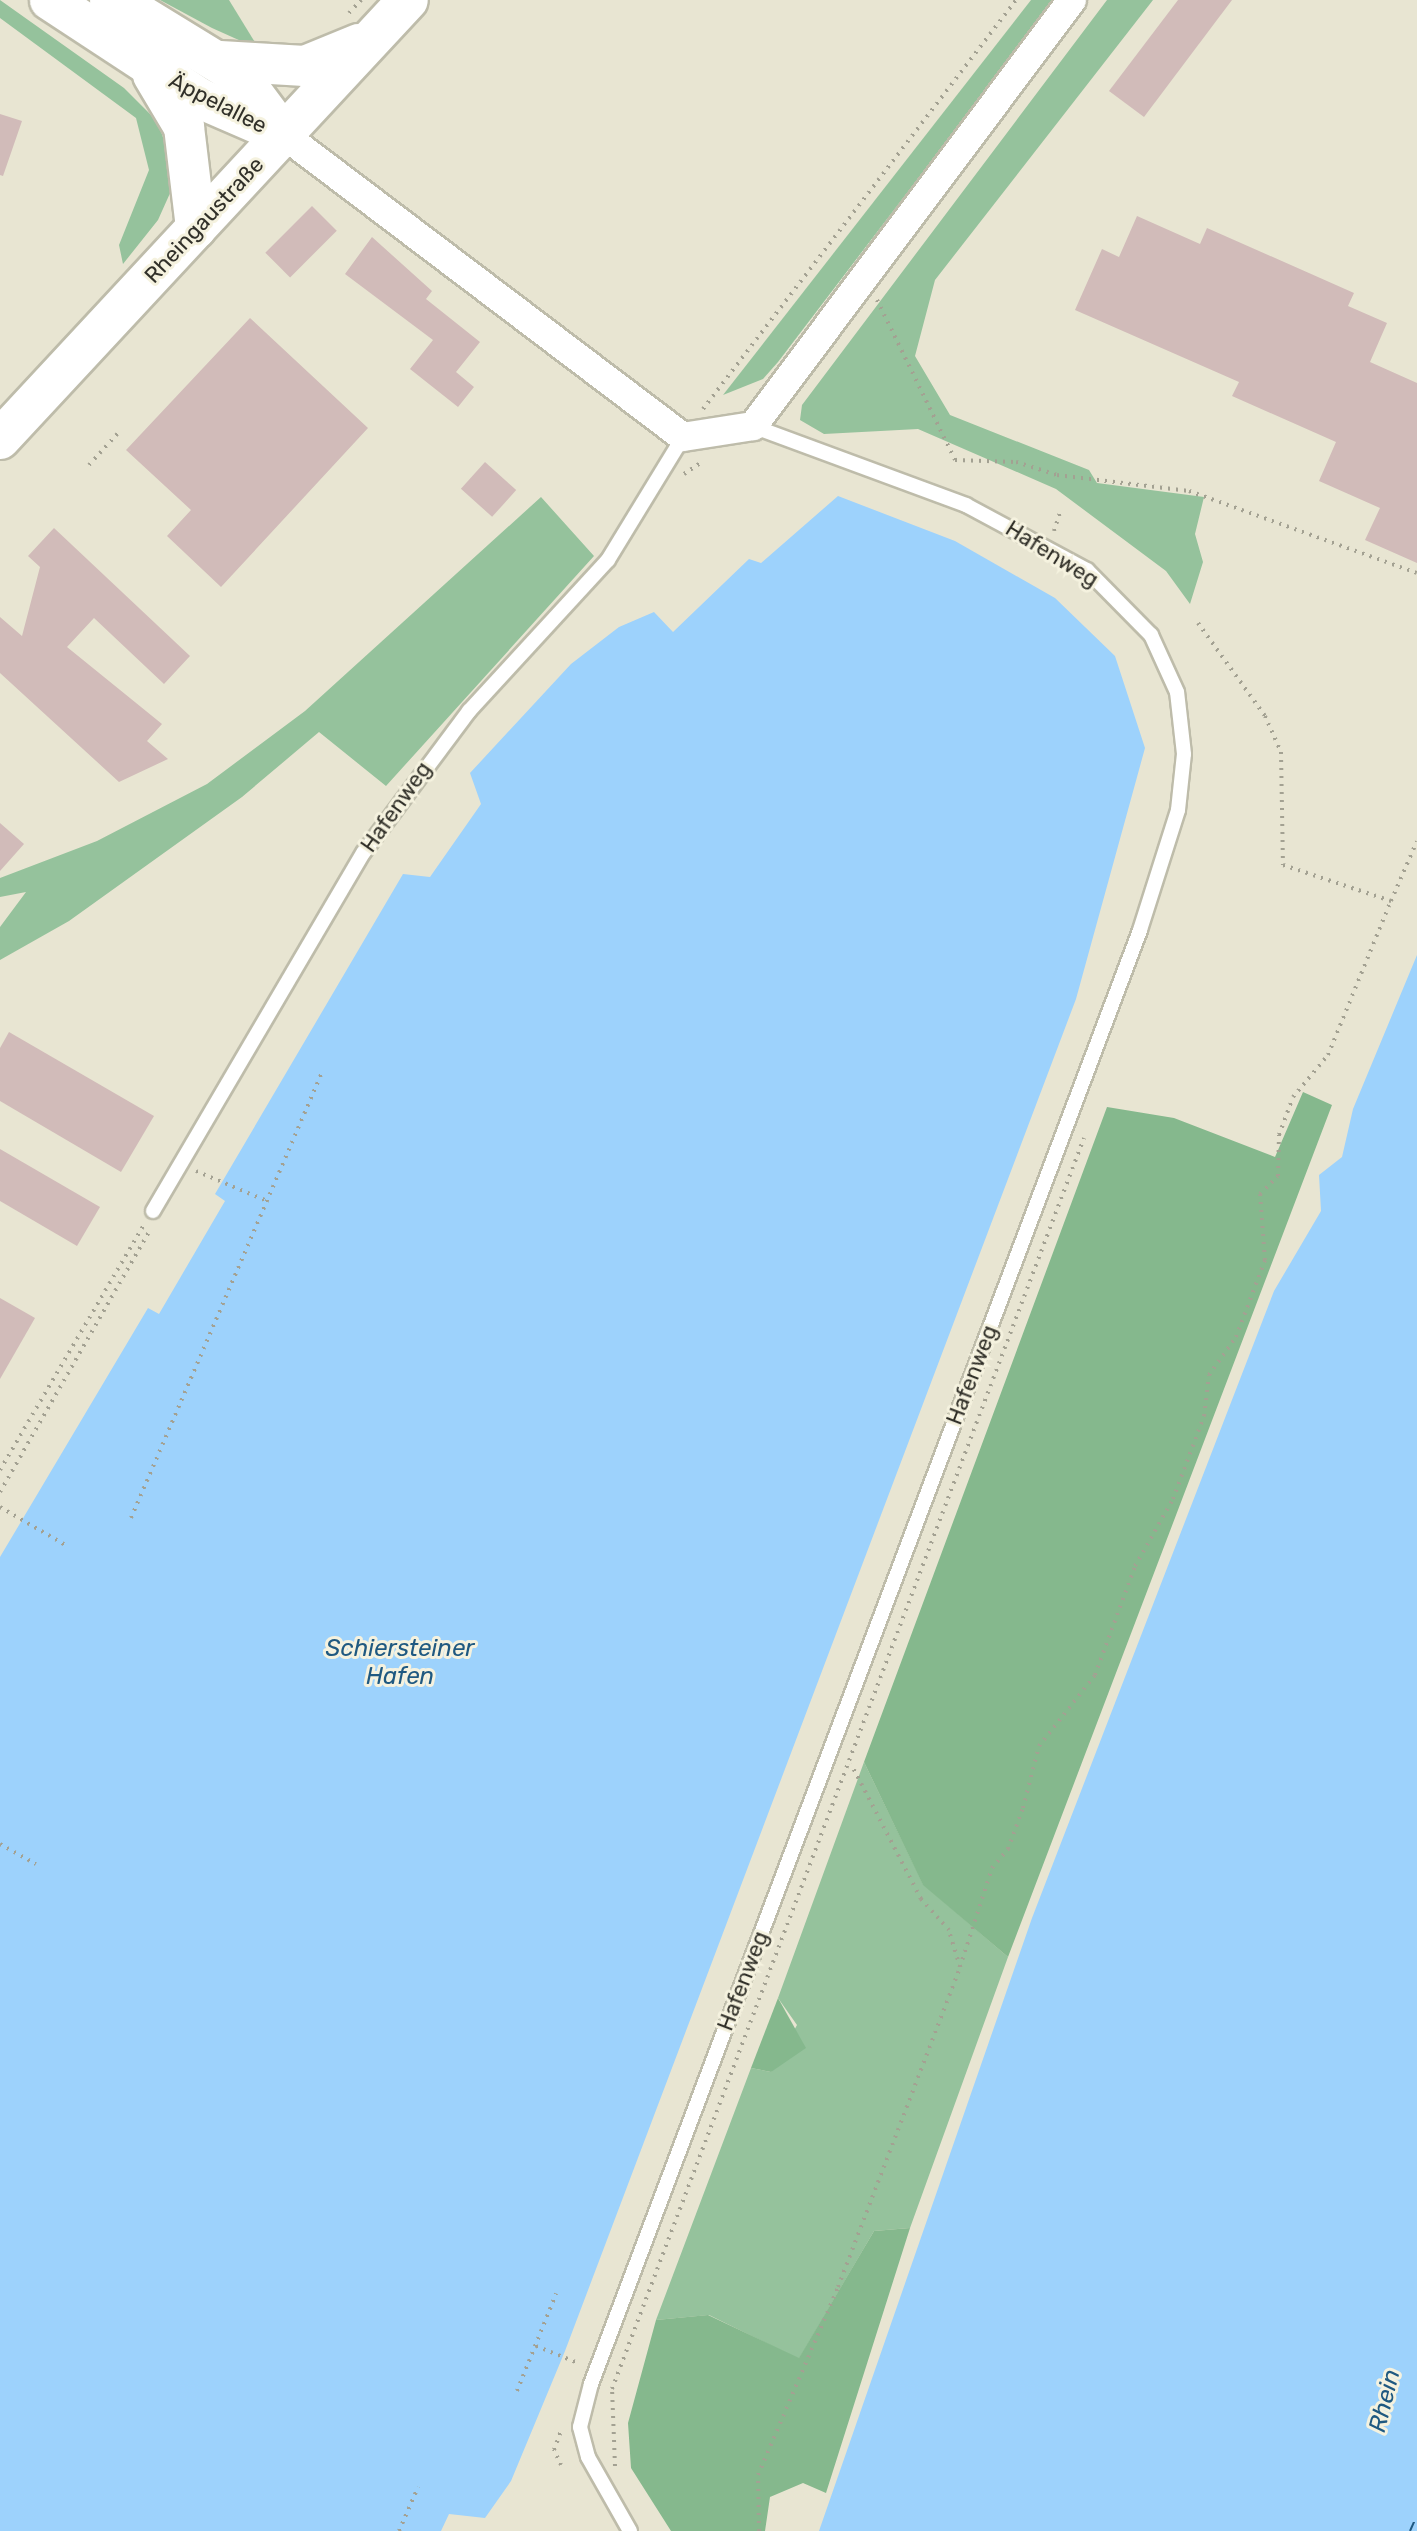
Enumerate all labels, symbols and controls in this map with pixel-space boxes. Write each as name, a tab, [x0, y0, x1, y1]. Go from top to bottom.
street label: Äppelallee	[165, 67, 271, 139]
street label: Rheingaustraße	[139, 151, 269, 289]
street label: Hafenweg	[1001, 515, 1103, 593]
street label: Hafenweg	[355, 757, 437, 857]
street label: Hafenweg	[941, 1322, 1003, 1428]
water label: Schiersteiner Hafen	[326, 1635, 474, 1691]
street label: Hafenweg	[712, 1928, 774, 2034]
water label: Rhein	[1363, 2366, 1407, 2436]

